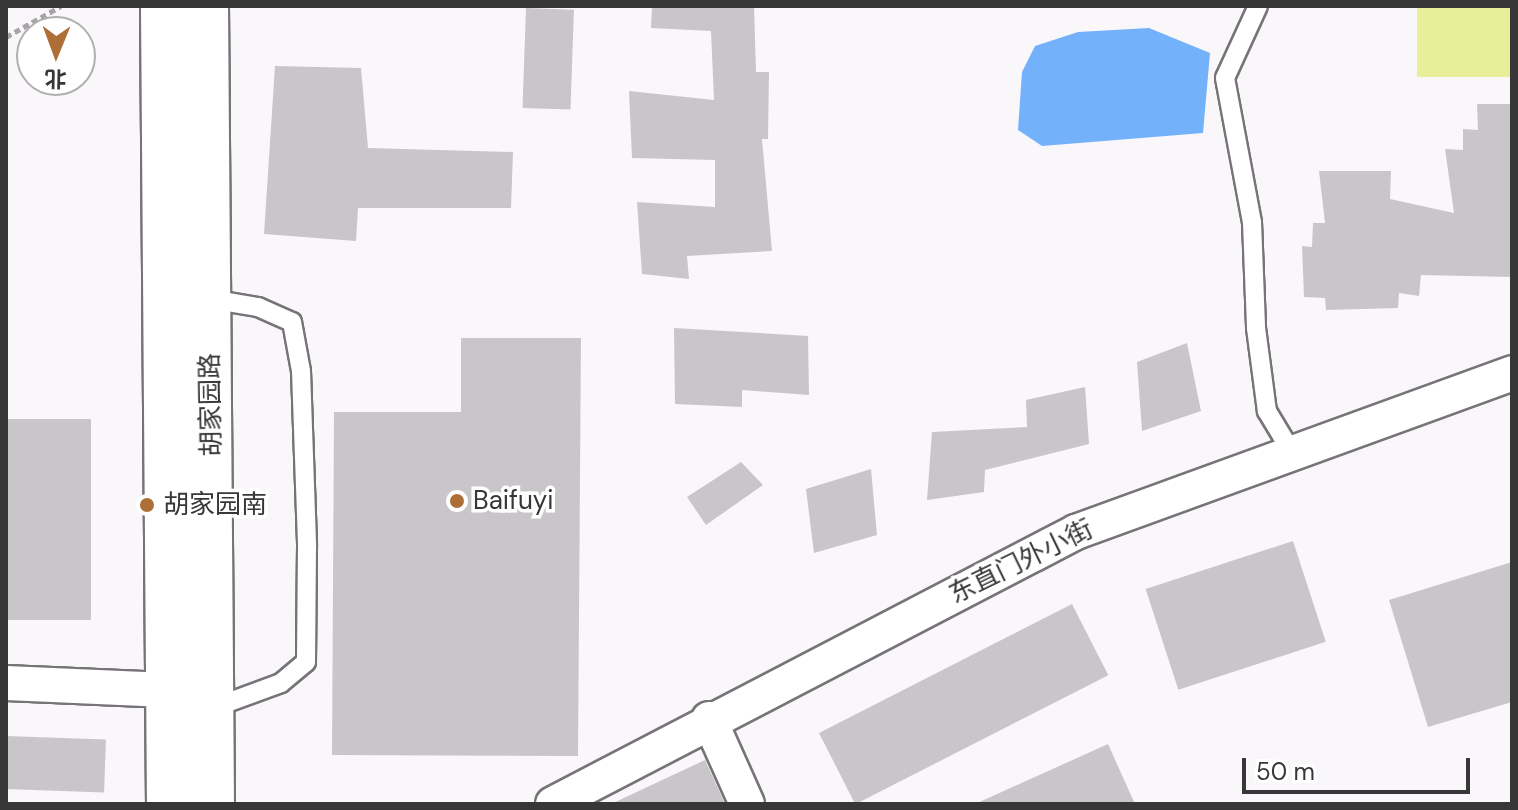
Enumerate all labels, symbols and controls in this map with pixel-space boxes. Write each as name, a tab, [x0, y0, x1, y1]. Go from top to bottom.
north arrow	[16, 16, 96, 96]
text: 北	[44, 64, 67, 93]
street label: 胡家园路	[194, 353, 228, 457]
place label: Baifuyi	[473, 485, 553, 517]
place label: 胡家园南	[163, 489, 267, 521]
marker: Baifuyi	[448, 492, 466, 510]
marker: 胡家园南	[138, 496, 156, 514]
street label: 东直门外小街	[944, 514, 1098, 610]
scale bar	[1246, 742, 1474, 792]
text: 50 m	[1256, 756, 1315, 787]

